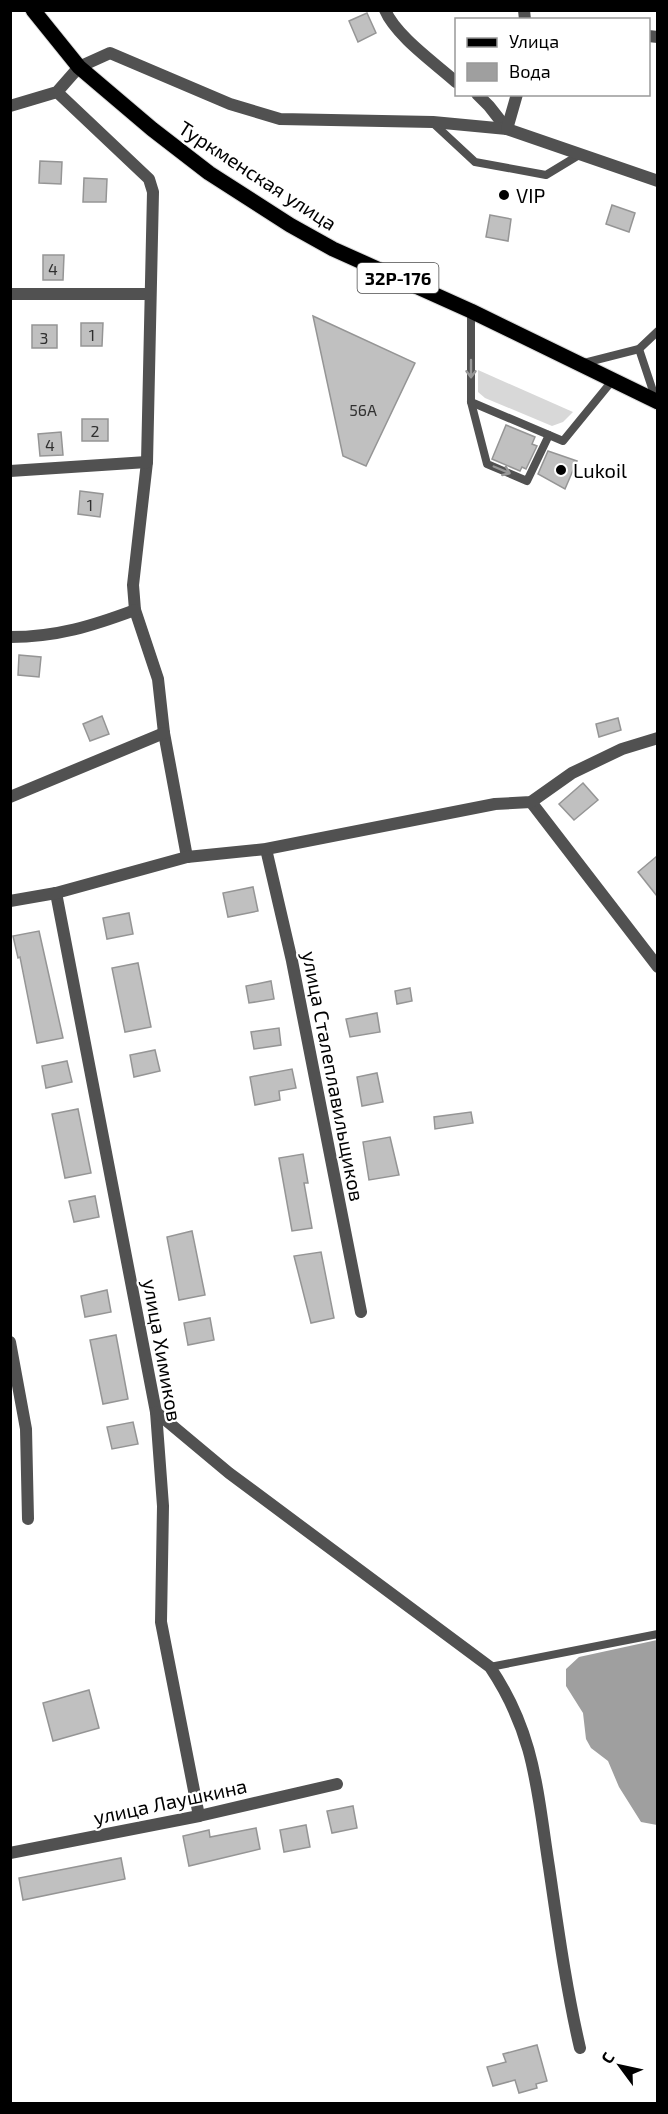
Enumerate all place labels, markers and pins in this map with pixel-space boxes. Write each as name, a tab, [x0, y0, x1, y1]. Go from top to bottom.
place label: VIP	[516, 183, 545, 207]
marker: VIP	[497, 188, 511, 202]
place label: Lukoil	[573, 458, 627, 482]
marker: Lukoil	[554, 463, 568, 477]

